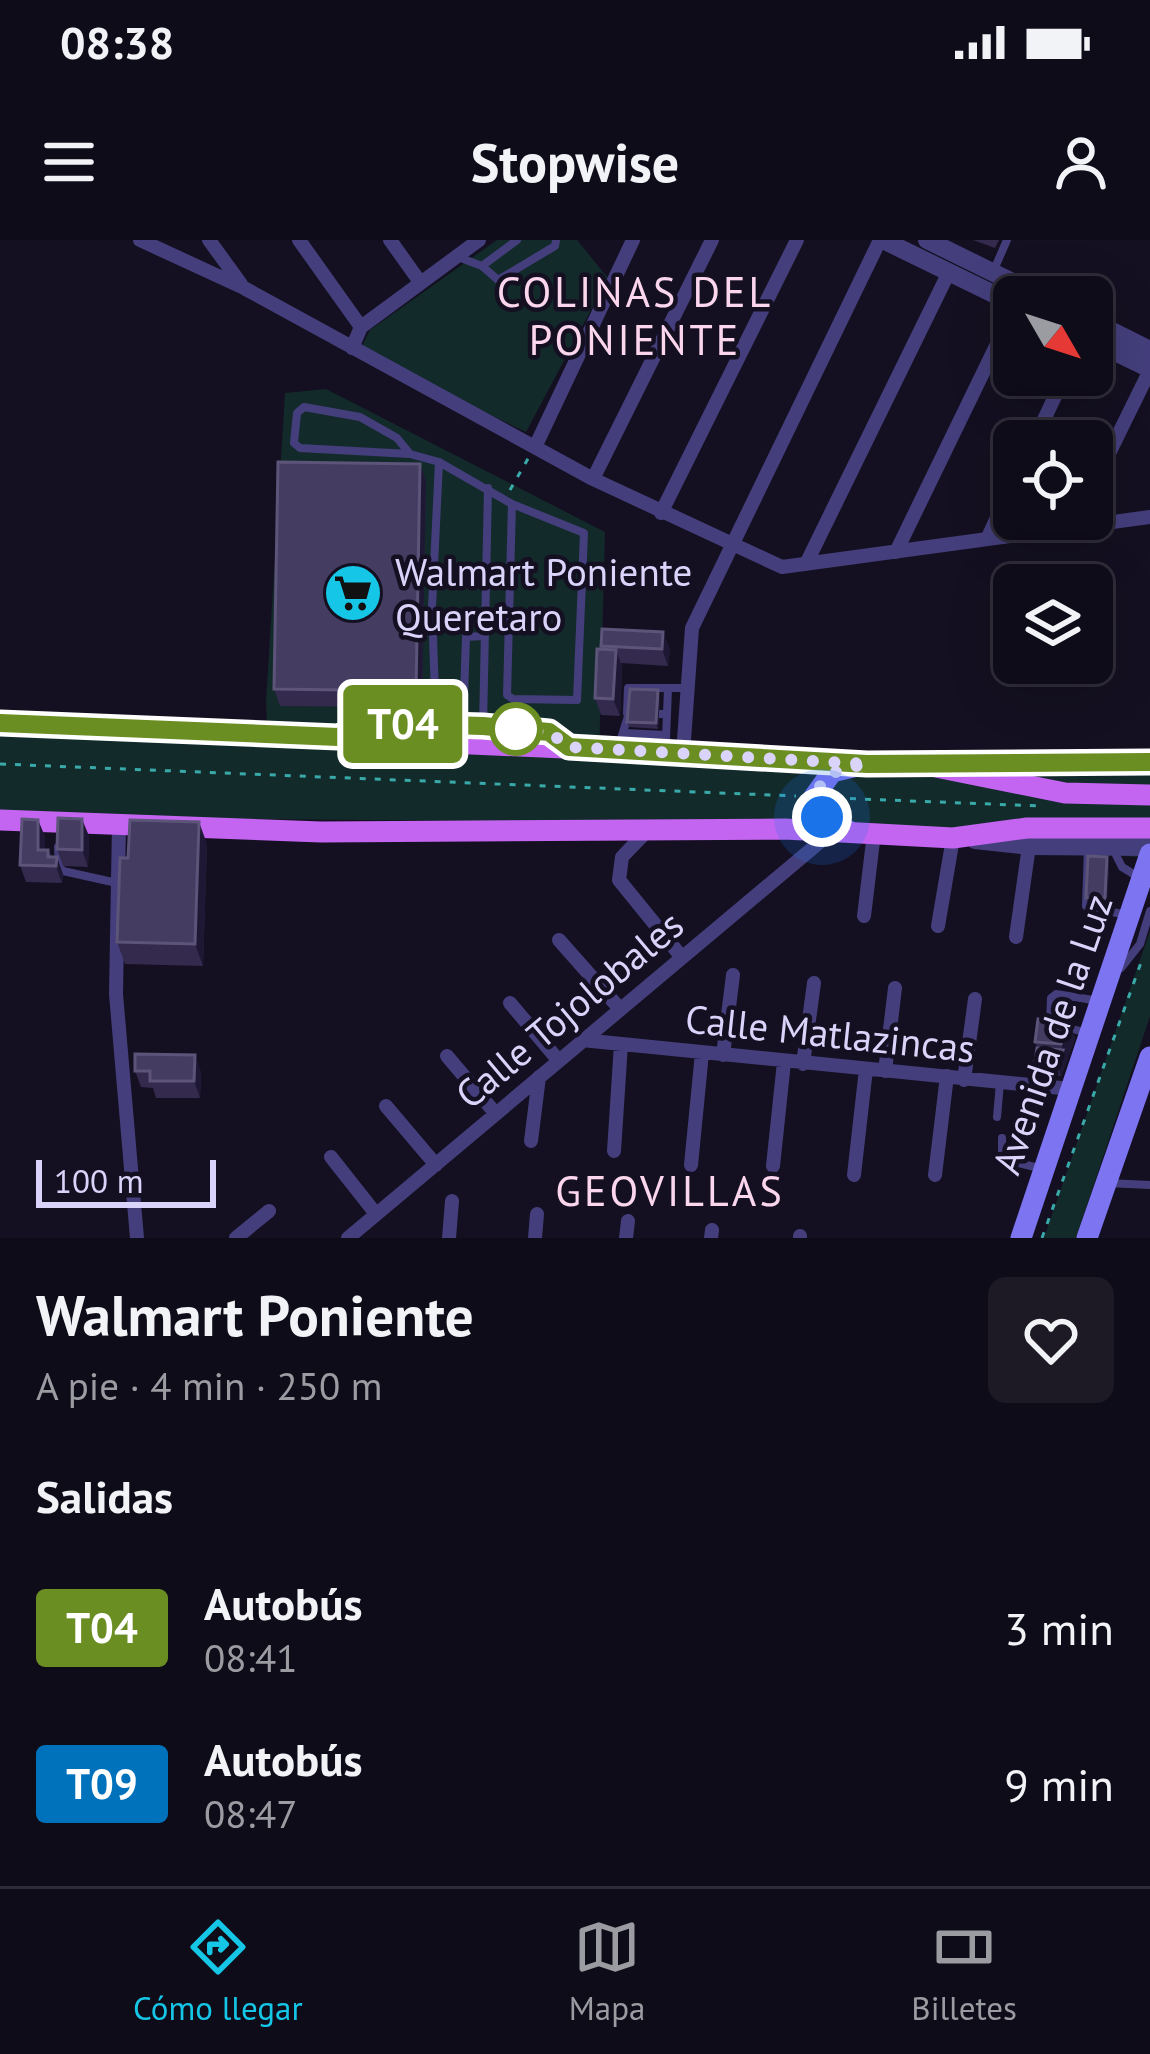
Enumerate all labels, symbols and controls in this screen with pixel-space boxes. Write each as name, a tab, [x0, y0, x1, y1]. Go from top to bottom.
text: 08:38	[60, 13, 174, 71]
text: Stopwise	[471, 127, 679, 197]
icon: menu	[36, 129, 102, 195]
icon: person	[1048, 129, 1114, 195]
district label: COLINAS DEL PONIENTE	[497, 264, 773, 367]
north arrow	[993, 276, 1113, 396]
map controls	[993, 276, 1113, 684]
button: locate	[993, 420, 1113, 540]
place label: Walmart Poniente Queretaro	[395, 546, 692, 642]
supermarket icon: Walmart Poniente Queretaro	[322, 562, 384, 624]
button: layers	[993, 564, 1113, 684]
line badge: T04	[334, 685, 472, 763]
text: T04	[367, 696, 439, 751]
unlabelled marker	[491, 704, 541, 754]
your location	[792, 787, 852, 847]
street label: Avenida de la Luz	[980, 887, 1124, 1181]
street label: Calle Tojolobales	[445, 899, 693, 1119]
street label: Calle Matlazincas	[683, 992, 977, 1074]
scale bar	[36, 1154, 216, 1207]
text: 100 m	[54, 1159, 144, 1202]
district label: GEOVILLAS	[555, 1163, 785, 1218]
button: heart	[988, 1277, 1114, 1403]
text: Walmart Poniente	[36, 1278, 474, 1352]
text: A pie · 4 min · 250 m	[36, 1360, 382, 1411]
text: Salidas	[36, 1467, 173, 1525]
text: Autobús	[204, 1574, 362, 1632]
text: 3 min	[1004, 1599, 1114, 1657]
text: T04	[66, 1600, 138, 1655]
text: 08:41	[204, 1632, 298, 1683]
text: Autobús	[204, 1730, 362, 1788]
text: 9 min	[1004, 1755, 1114, 1813]
text: T09	[66, 1756, 138, 1811]
text: 08:47	[204, 1788, 298, 1839]
tab: Cómo llegar	[133, 1914, 303, 2029]
tab: Mapa	[569, 1914, 645, 2029]
tab: Billetes	[911, 1914, 1017, 2029]

